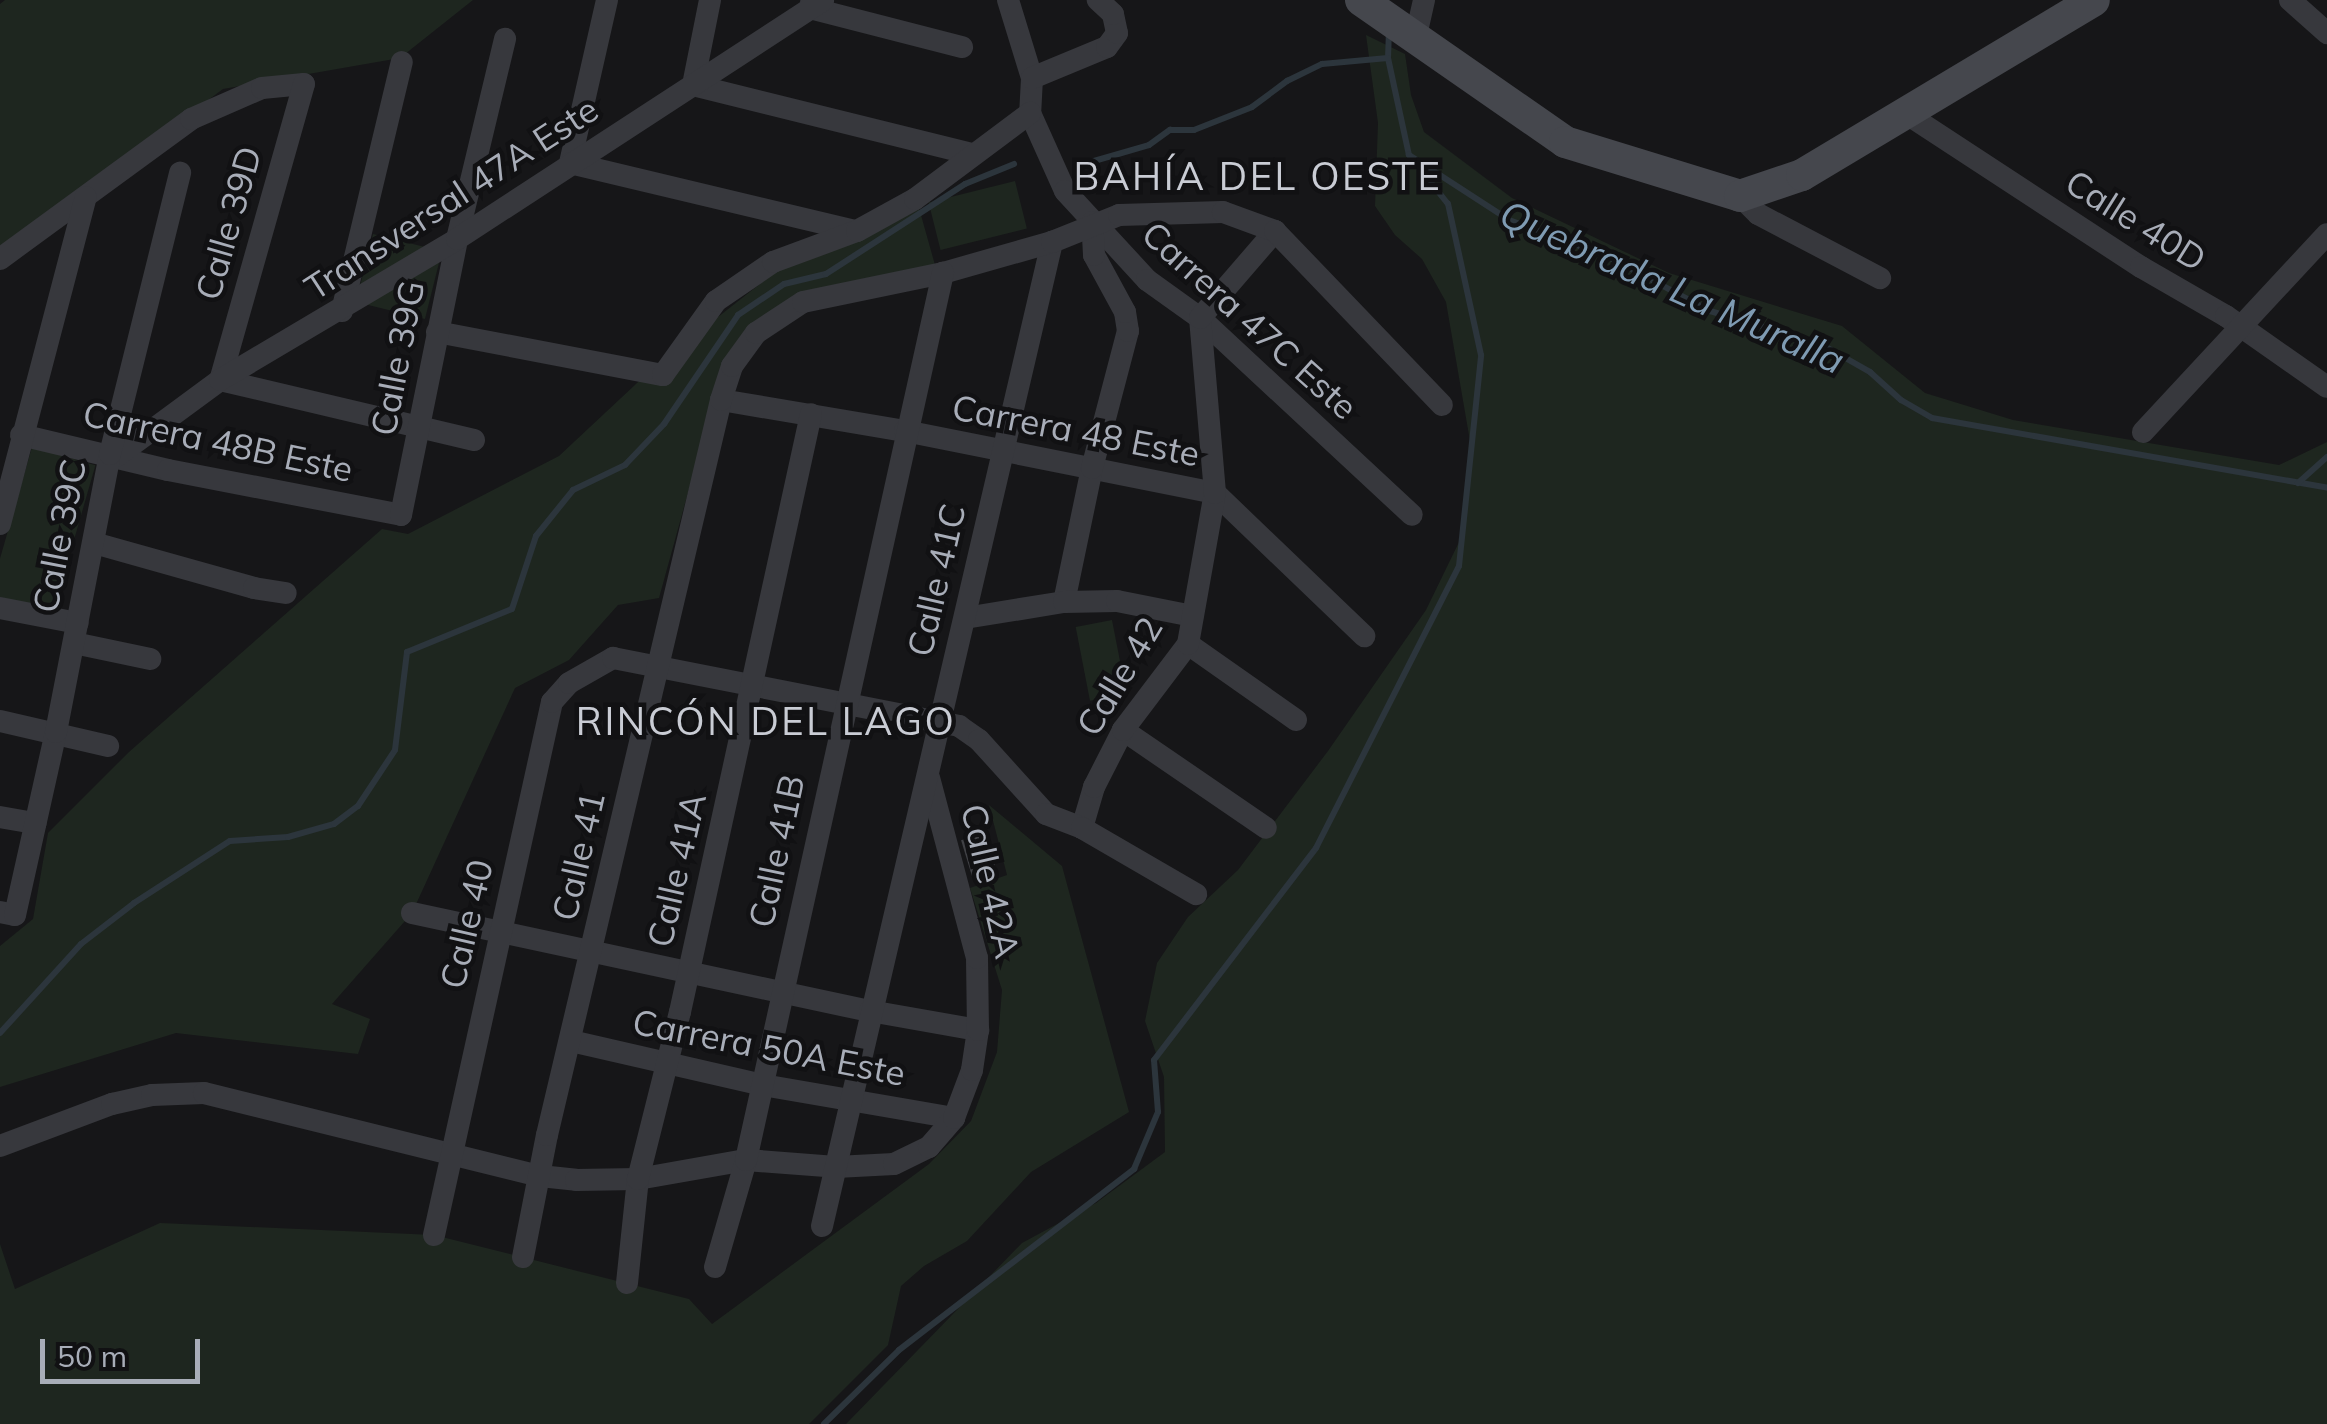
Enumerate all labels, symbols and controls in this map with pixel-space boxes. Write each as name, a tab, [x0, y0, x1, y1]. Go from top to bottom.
street label: Transversal 47A Este	[297, 88, 605, 308]
street label: Calle 39D	[186, 142, 270, 304]
district label: BAHÍA DEL OESTE	[1074, 154, 1442, 200]
street label: Calle 40D	[2058, 161, 2214, 279]
water label: Quebrada La Muralla	[1493, 191, 1851, 383]
street label: Carrera 47C Este	[1134, 212, 1366, 428]
street label: Calle 39G	[361, 277, 433, 439]
street label: Carrera 48 Este	[949, 385, 1203, 475]
street label: Carrera 48B Este	[79, 392, 357, 490]
street label: Calle 39C	[24, 456, 94, 616]
street label: Calle 41C	[898, 500, 974, 660]
street label: Calle 42	[1067, 609, 1171, 743]
district label: RINCÓN DEL LAGO	[576, 699, 956, 745]
street label: Calle 41B	[739, 771, 813, 931]
street label: Calle 41	[543, 787, 613, 925]
street label: Calle 41A	[638, 789, 714, 951]
street label: Calle 42A	[953, 800, 1029, 962]
street label: Calle 40	[431, 855, 501, 993]
street label: Carrera 50A Este	[629, 1000, 909, 1094]
scale bar	[45, 1319, 205, 1381]
text: 50 m	[57, 1337, 127, 1375]

